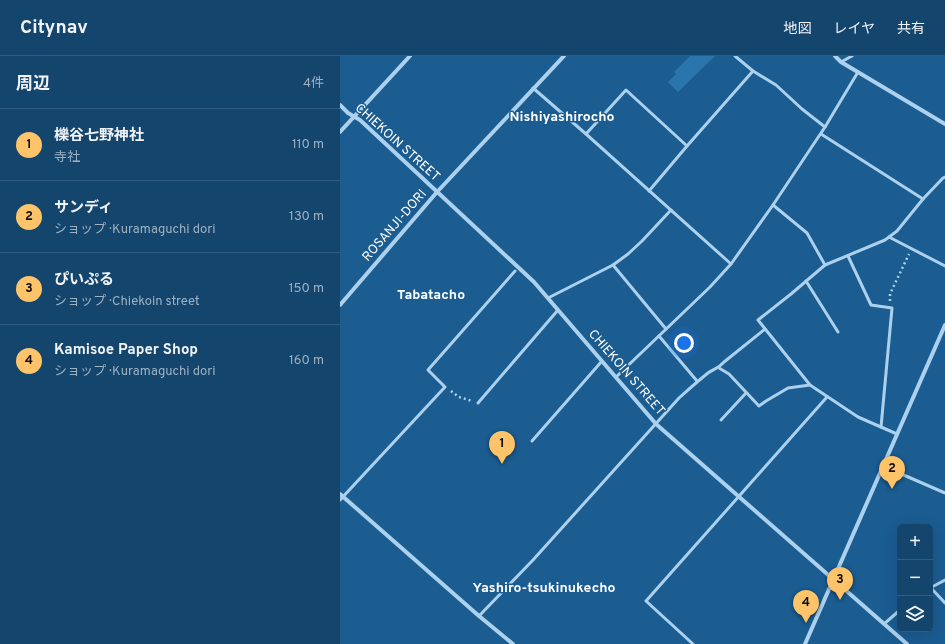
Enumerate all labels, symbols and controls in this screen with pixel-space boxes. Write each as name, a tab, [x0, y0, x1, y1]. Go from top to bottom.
text: Citynav	[20, 16, 88, 40]
text: 地図	[783, 21, 811, 38]
text: レイヤ	[833, 21, 875, 38]
text: 共有	[897, 21, 925, 38]
text: 周辺	[16, 74, 50, 96]
text: 4件	[303, 76, 324, 92]
street label: CHIEKOIN STREET	[351, 101, 443, 185]
district label: Nishiyashirocho	[509, 109, 615, 126]
text: 櫟谷七野神社	[54, 127, 144, 146]
text: 1	[26, 137, 32, 153]
text: 110 m	[292, 137, 324, 153]
text: 寺社	[54, 150, 80, 166]
street label: ROSANJI-DORI	[359, 187, 431, 265]
text: サンディ	[54, 199, 113, 218]
text: 2	[25, 209, 33, 225]
text: 130 m	[289, 209, 324, 225]
text: ショップ · Kuramaguchi dori	[54, 222, 216, 238]
text: ぴいぷる	[54, 271, 114, 290]
text: 3	[25, 281, 33, 297]
text: 150 m	[289, 281, 324, 297]
district label: Tabatacho	[397, 287, 465, 304]
text: ショップ · Chiekoin street	[54, 294, 200, 310]
street label: CHIEKOIN STREET	[584, 327, 668, 419]
your location	[674, 333, 694, 353]
text: Kamisoe Paper Shop	[54, 341, 198, 360]
text: 4	[25, 353, 33, 369]
text: 160 m	[289, 353, 324, 369]
text: ショップ · Kuramaguchi dori	[54, 364, 216, 380]
pin: 1	[489, 431, 515, 464]
pin: 2	[879, 456, 905, 489]
map controls	[897, 524, 933, 632]
button: +	[897, 524, 933, 560]
button: −	[897, 560, 933, 596]
pin: 3	[827, 567, 853, 600]
district label: Yashiro-tsukinukecho	[473, 580, 616, 597]
pin: 4	[793, 590, 819, 623]
button: layers	[897, 596, 933, 632]

